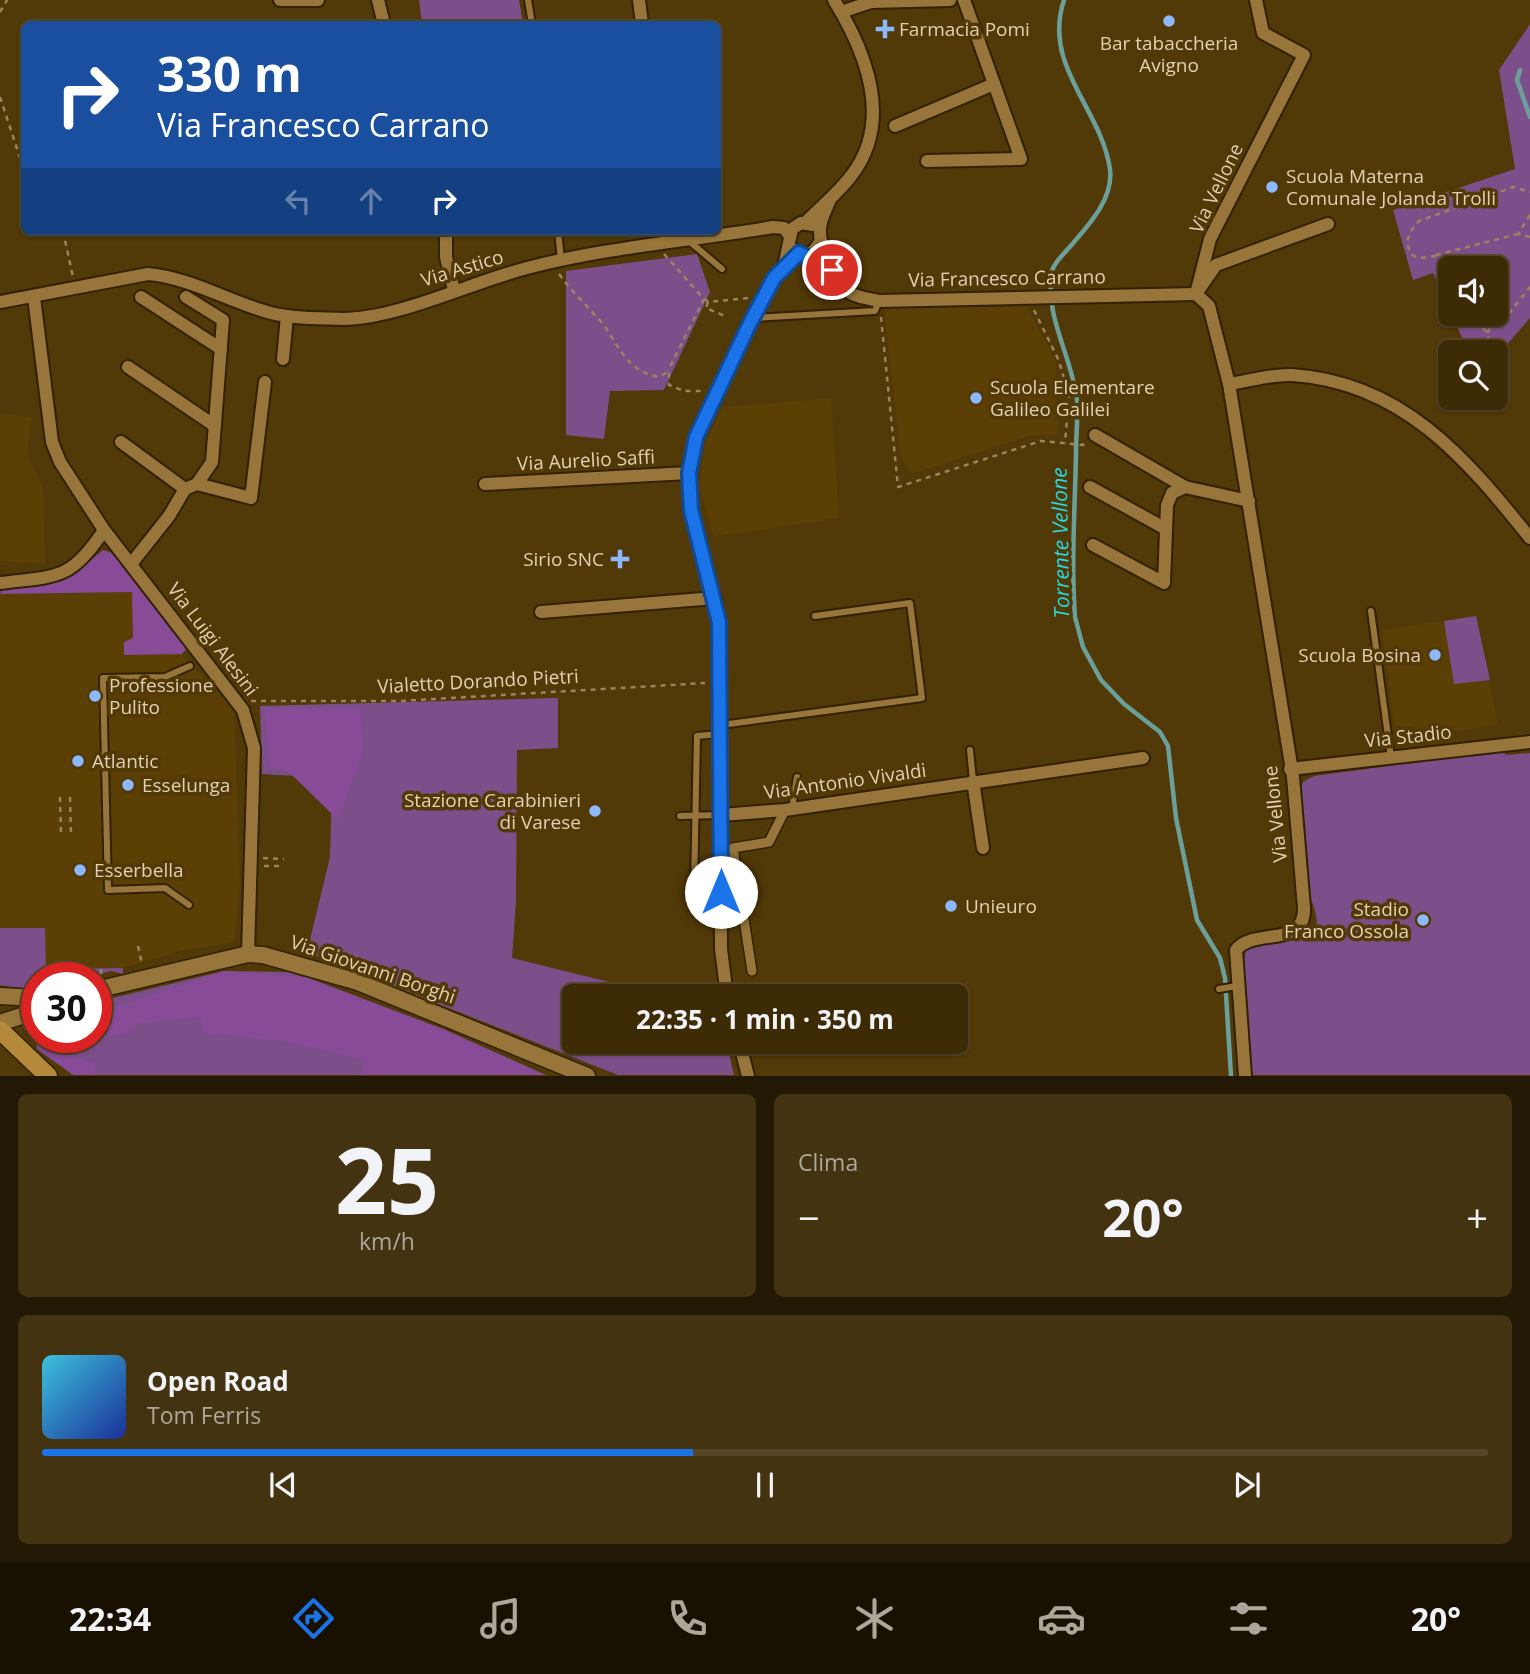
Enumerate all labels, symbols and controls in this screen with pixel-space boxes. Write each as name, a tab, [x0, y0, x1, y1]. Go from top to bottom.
marker: Bar tabaccheria Avigno	[1161, 13, 1177, 29]
place label: Farmacia Pomi	[899, 16, 1030, 42]
marker: Farmacia Pomi	[877, 21, 893, 37]
place label: Bar tabaccheria Avigno	[1100, 30, 1238, 78]
text: 330 m	[157, 40, 302, 106]
icon: right	[42, 49, 133, 140]
text: Via Francesco Carrano	[157, 103, 489, 146]
street label: Via Vellone	[1183, 139, 1249, 237]
place label: Scuola Materna Comunale Jolanda Trolli	[1286, 163, 1496, 211]
marker: Scuola Materna Comunale Jolanda Trolli	[1264, 179, 1280, 195]
icon: left	[279, 182, 317, 220]
icon: ahead	[352, 182, 390, 220]
icon: right	[425, 182, 463, 220]
pin	[802, 240, 862, 300]
street label: Via Astico	[418, 243, 506, 293]
icon: arrive	[813, 251, 851, 289]
map controls	[1438, 256, 1508, 410]
button: sound	[1438, 256, 1508, 326]
street label: Via Francesco Carrano	[908, 263, 1106, 293]
button: search	[1438, 340, 1508, 410]
place label: Scuola Elementare Galileo Galilei	[990, 374, 1155, 422]
marker: Scuola Elementare Galileo Galilei	[968, 390, 984, 406]
street label: Via Aurelio Saffi	[516, 443, 656, 477]
water label: Torrente Vellone	[1045, 467, 1075, 619]
place label: Sirio SNC	[523, 546, 604, 572]
marker: Sirio SNC	[610, 549, 630, 569]
street label: Via Luigi Alesini	[162, 577, 264, 701]
place label: Scuola Bosina	[1298, 642, 1421, 668]
marker: Scuola Bosina	[1427, 647, 1443, 663]
street label: Vialetto Dorando Pietri	[377, 663, 579, 699]
place label: Professione Pulito	[109, 672, 213, 720]
marker: Professione Pulito	[87, 688, 103, 704]
street label: Via Stadio	[1363, 719, 1453, 753]
place label: Atlantic	[92, 748, 158, 774]
marker: Atlantic	[70, 753, 86, 769]
street label: Via Antonio Vivaldi	[762, 757, 928, 805]
street label: Via Vellone	[1257, 764, 1293, 864]
place label: Esselunga	[142, 772, 230, 798]
marker: Esselunga	[120, 777, 136, 793]
place label: Stazione Carabinieri di Varese	[404, 787, 581, 835]
marker: Stazione Carabinieri di Varese	[587, 803, 603, 819]
position arrow	[684, 855, 758, 929]
place label: Esserbella	[94, 857, 184, 883]
marker: Esserbella	[72, 862, 88, 878]
place label: Unieuro	[965, 893, 1037, 919]
place label: Stadio Franco Ossola	[1284, 896, 1409, 944]
marker: Unieuro	[943, 898, 959, 914]
marker: Stadio Franco Ossola	[1415, 912, 1431, 928]
street label: Via Giovanni Borghi	[287, 929, 459, 1009]
speed limit sign: 30	[21, 962, 112, 1053]
text: 22:35 · 1 min · 350 m	[636, 1001, 894, 1037]
text: 25	[335, 1117, 439, 1241]
text: Clima	[798, 1146, 858, 1178]
text: 20°	[1102, 1181, 1184, 1252]
text: −	[798, 1191, 820, 1243]
text: +	[1466, 1191, 1488, 1243]
text: km/h	[359, 1225, 415, 1257]
text: Open Road	[147, 1363, 289, 1399]
text: Tom Ferris	[147, 1399, 261, 1431]
icon: previous	[264, 1466, 302, 1504]
icon: pause	[746, 1466, 784, 1504]
icon: next	[1228, 1466, 1266, 1504]
icon: directions	[289, 1594, 338, 1643]
icon: music	[476, 1594, 525, 1643]
icon: phone	[663, 1594, 712, 1643]
icon: climate	[850, 1594, 899, 1643]
icon: car	[1037, 1594, 1086, 1643]
icon: filters	[1224, 1594, 1273, 1643]
text: 22:34	[69, 1597, 151, 1640]
text: 20°	[1411, 1597, 1461, 1640]

